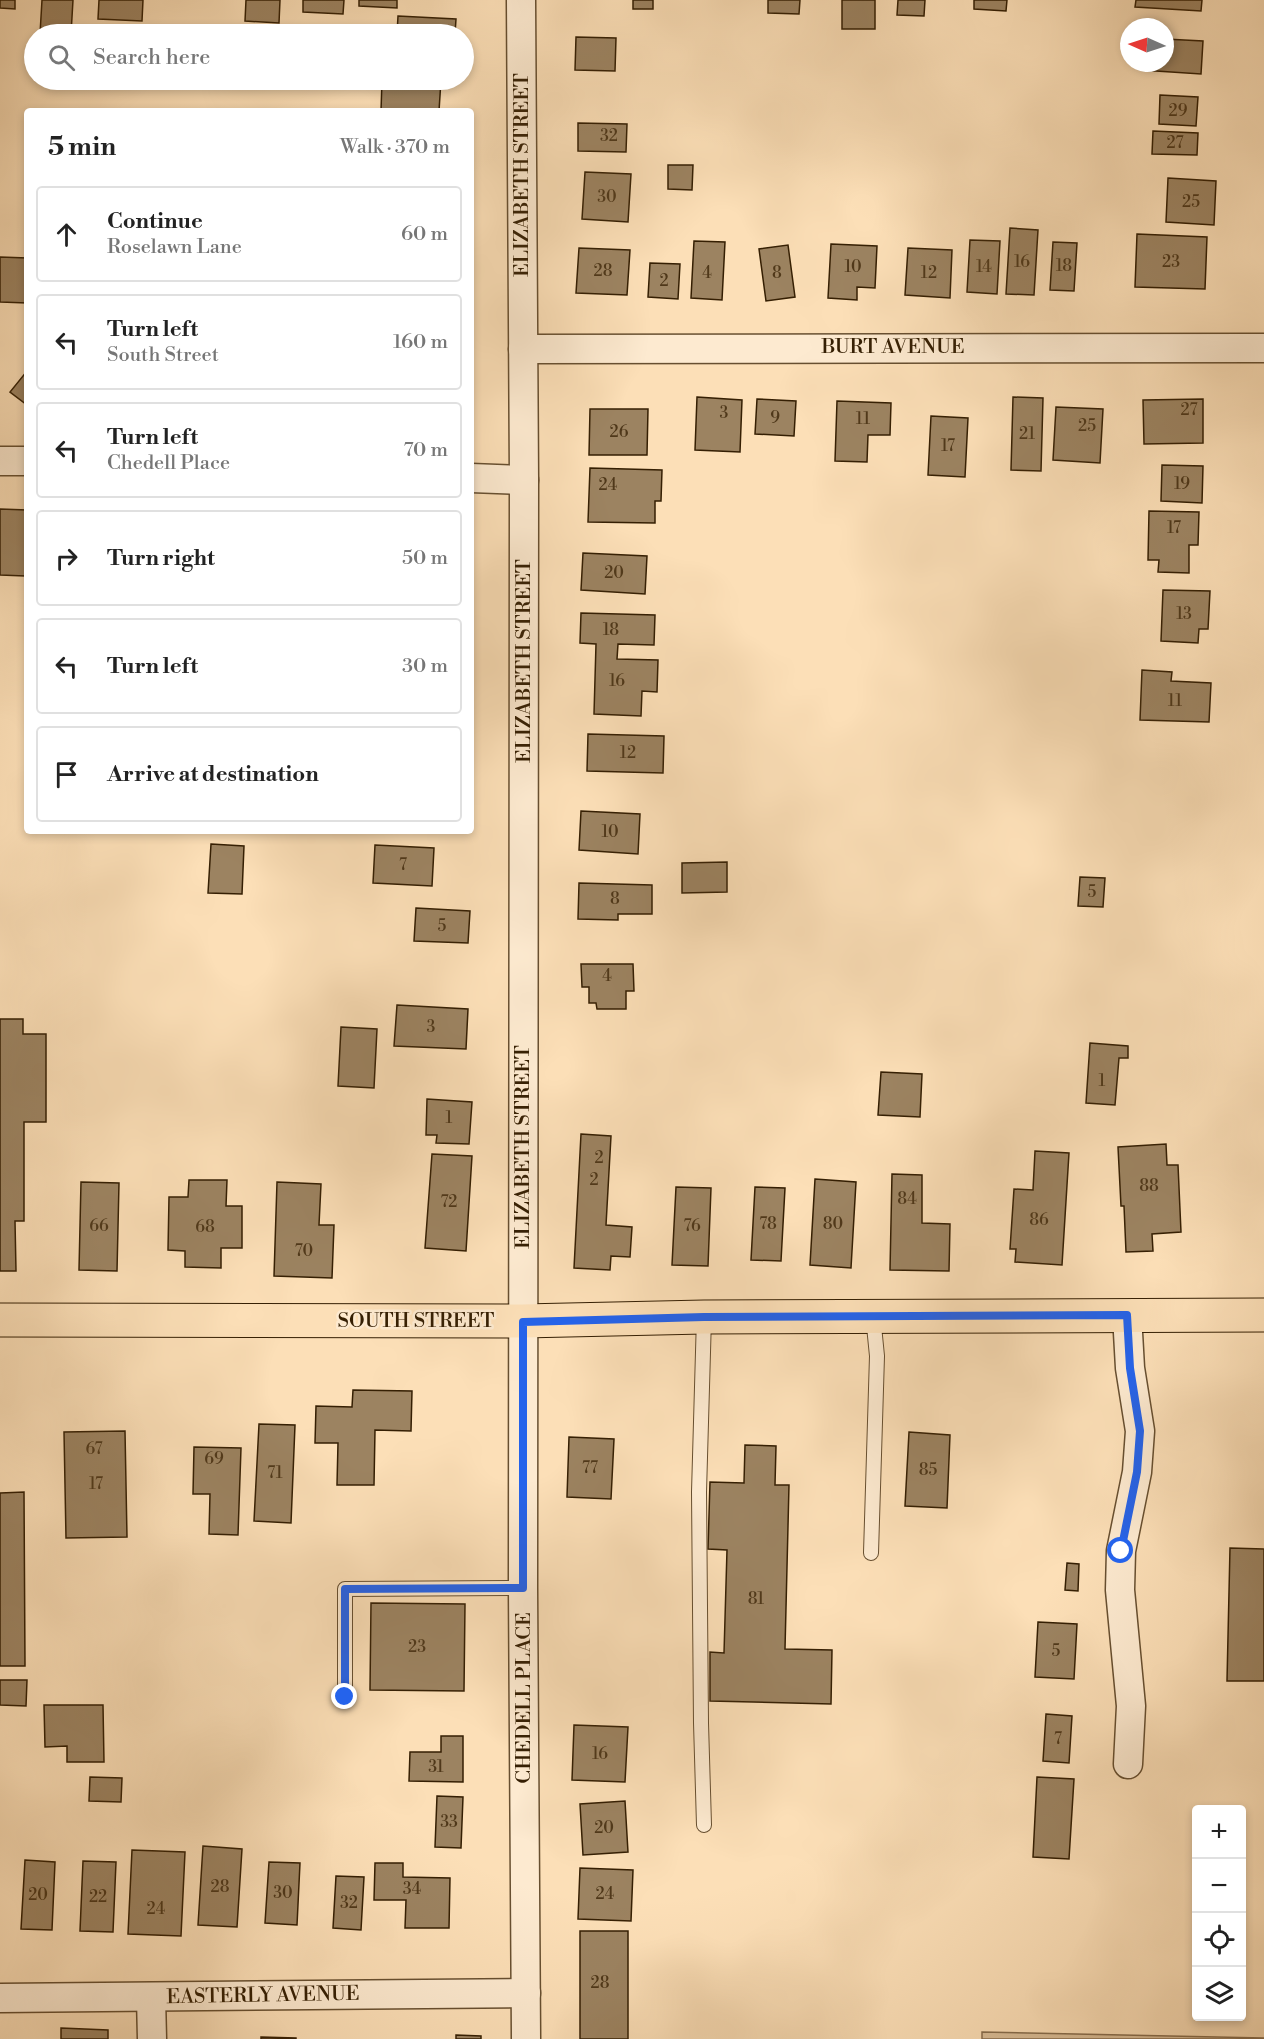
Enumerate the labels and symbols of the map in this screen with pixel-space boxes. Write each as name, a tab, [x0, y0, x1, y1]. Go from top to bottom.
north arrow	[1120, 18, 1174, 72]
street label: ELIZABETH STREET	[510, 73, 535, 277]
house number: 29	[1169, 101, 1188, 121]
house number: 32	[600, 126, 618, 146]
house number: 27	[1166, 133, 1184, 153]
house number: 30	[597, 187, 617, 207]
house number: 25	[1182, 192, 1200, 212]
house number: 16	[1014, 252, 1030, 272]
house number: 23	[1162, 252, 1180, 272]
house number: 18	[1056, 256, 1072, 276]
house number: 10	[845, 257, 862, 277]
house number: 14	[976, 257, 992, 277]
house number: 28	[594, 261, 613, 281]
house number: 4	[702, 263, 712, 283]
house number: 8	[772, 263, 782, 283]
house number: 12	[921, 263, 937, 283]
house number: 2	[659, 271, 669, 291]
street label: BURT AVENUE	[820, 335, 965, 360]
house number: 27	[1180, 400, 1198, 420]
house number: 3	[720, 403, 729, 423]
house number: 9	[770, 408, 780, 428]
house number: 11	[856, 409, 870, 429]
house number: 25	[1078, 416, 1096, 436]
house number: 26	[610, 422, 629, 442]
house number: 21	[1019, 424, 1035, 444]
house number: 17	[941, 436, 955, 456]
house number: 19	[1174, 474, 1190, 494]
house number: 24	[599, 475, 618, 495]
house number: 17	[1167, 518, 1181, 538]
street label: ELIZABETH STREET	[512, 559, 537, 763]
house number: 20	[604, 563, 624, 583]
house number: 13	[1176, 604, 1192, 624]
house number: 18	[603, 620, 619, 640]
house number: 16	[609, 671, 625, 691]
house number: 11	[1168, 691, 1182, 711]
house number: 12	[620, 743, 636, 763]
house number: 10	[602, 822, 619, 842]
house number: 7	[399, 855, 407, 875]
house number: 5	[1088, 882, 1097, 902]
house number: 8	[610, 889, 620, 909]
house number: 5	[438, 916, 447, 936]
house number: 4	[602, 966, 612, 986]
house number: 3	[427, 1017, 436, 1037]
street label: ELIZABETH STREET	[511, 1045, 536, 1249]
house number: 1	[1099, 1071, 1106, 1091]
house number: 1	[446, 1108, 453, 1128]
house number: 2	[594, 1148, 604, 1168]
house number: 2	[589, 1170, 599, 1190]
house number: 88	[1139, 1176, 1159, 1196]
house number: 84	[897, 1189, 917, 1209]
house number: 72	[441, 1192, 458, 1212]
house number: 86	[1029, 1210, 1049, 1230]
house number: 78	[759, 1214, 777, 1234]
house number: 80	[823, 1214, 843, 1234]
house number: 66	[89, 1216, 109, 1236]
house number: 76	[683, 1216, 701, 1236]
house number: 68	[195, 1217, 215, 1237]
house number: 70	[295, 1241, 313, 1261]
street label: SOUTH STREET	[338, 1309, 494, 1334]
house number: 67	[86, 1439, 102, 1459]
house number: 69	[204, 1449, 224, 1469]
house number: 77	[582, 1458, 598, 1478]
house number: 85	[919, 1460, 937, 1480]
house number: 71	[267, 1463, 283, 1483]
house number: 17	[89, 1474, 103, 1494]
route start	[1107, 1537, 1133, 1563]
house number: 81	[748, 1589, 764, 1609]
street label: CHEDELL PLACE	[512, 1612, 537, 1784]
house number: 23	[408, 1637, 426, 1657]
house number: 5	[1052, 1641, 1061, 1661]
route end	[331, 1683, 357, 1709]
house number: 7	[1054, 1729, 1062, 1749]
house number: 16	[592, 1744, 608, 1764]
house number: 31	[428, 1757, 444, 1777]
house number: 33	[440, 1812, 458, 1832]
house number: 20	[594, 1818, 614, 1838]
house number: 28	[211, 1877, 230, 1897]
house number: 34	[403, 1879, 422, 1899]
house number: 30	[273, 1883, 293, 1903]
house number: 24	[596, 1884, 615, 1904]
house number: 20	[28, 1885, 48, 1905]
house number: 22	[89, 1887, 107, 1907]
house number: 32	[340, 1893, 358, 1913]
house number: 24	[147, 1899, 166, 1919]
house number: 28	[591, 1973, 610, 1993]
street label: EASTERLY AVENUE	[166, 1982, 360, 2010]

